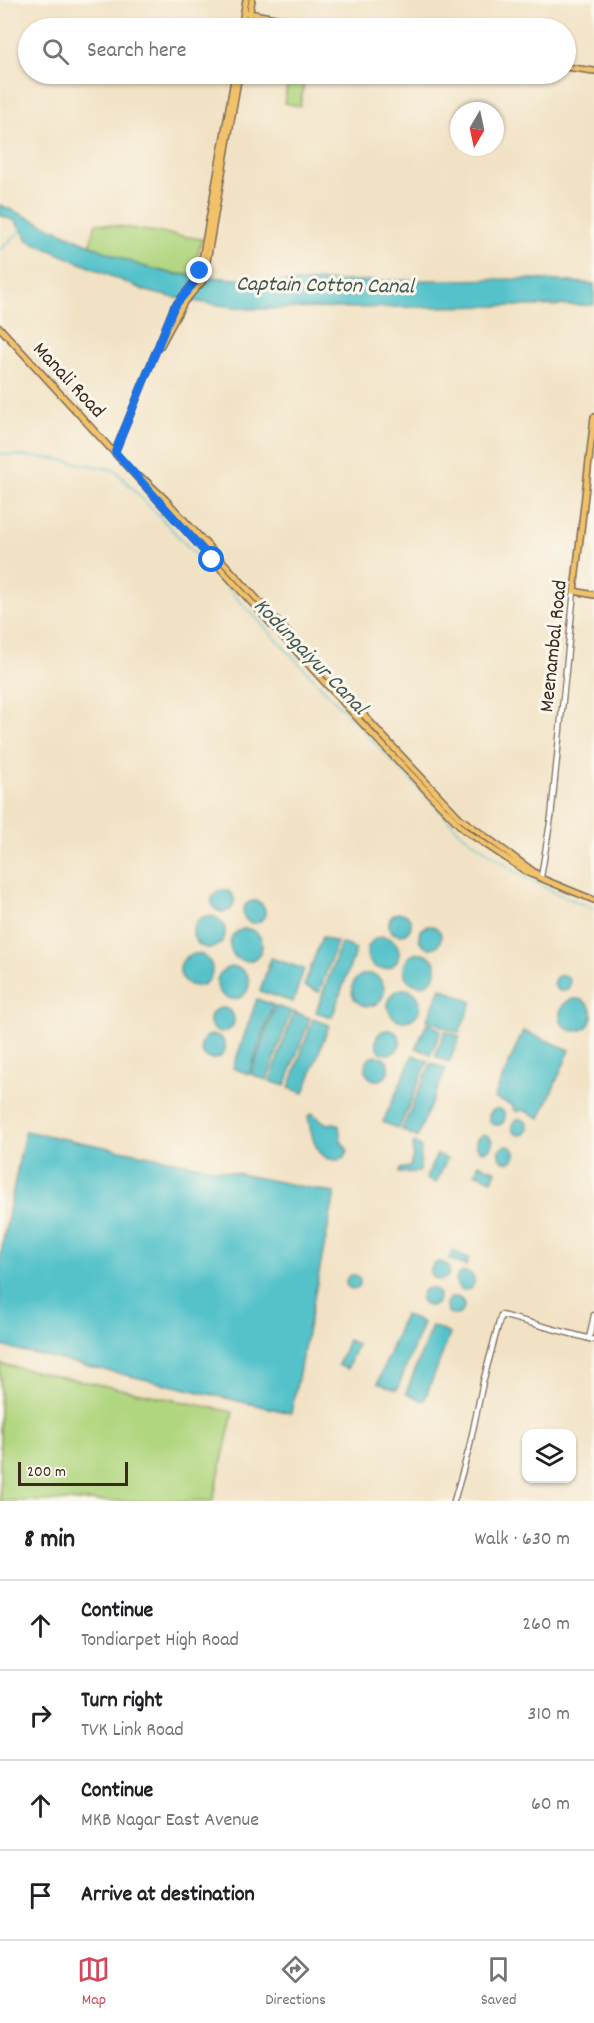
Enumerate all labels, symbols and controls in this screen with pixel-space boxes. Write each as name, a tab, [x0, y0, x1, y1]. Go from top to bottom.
search box	[18, 18, 576, 84]
icon: search	[39, 35, 72, 68]
text: Search here	[87, 36, 186, 67]
north arrow	[450, 102, 504, 156]
route end	[186, 257, 212, 283]
water label: Captain Cotton Canal	[236, 269, 416, 304]
street label: Manali Road	[25, 336, 111, 426]
route start	[198, 546, 224, 572]
street label: Meenambal Road	[533, 579, 577, 714]
water label: Kodungaiyur Canal	[245, 592, 375, 724]
map controls	[522, 1429, 576, 1483]
button: layers	[522, 1429, 576, 1483]
scale bar	[18, 1459, 128, 1486]
text: 200 m	[27, 1461, 66, 1484]
text: 8 min	[24, 1522, 75, 1559]
text: Walk · 630 m	[475, 1526, 570, 1554]
text: Continue	[81, 1596, 153, 1627]
icon: ahead	[24, 1609, 57, 1642]
text: 260 m	[522, 1611, 570, 1639]
text: Tondiarpet High Road	[81, 1627, 239, 1655]
text: Turn right	[81, 1686, 163, 1717]
icon: right	[24, 1699, 57, 1732]
text: 310 m	[528, 1701, 570, 1729]
text: TVK Link Road	[81, 1717, 184, 1745]
text: Continue	[81, 1776, 153, 1807]
icon: ahead	[24, 1789, 57, 1822]
text: 60 m	[531, 1791, 570, 1819]
text: MKB Nagar East Avenue	[81, 1807, 259, 1835]
icon: arrive	[24, 1879, 57, 1912]
text: Arrive at destination	[81, 1880, 255, 1911]
tab: Map	[77, 1953, 110, 2012]
tab: Directions	[265, 1953, 326, 2012]
tab: Saved	[481, 1953, 517, 2012]

